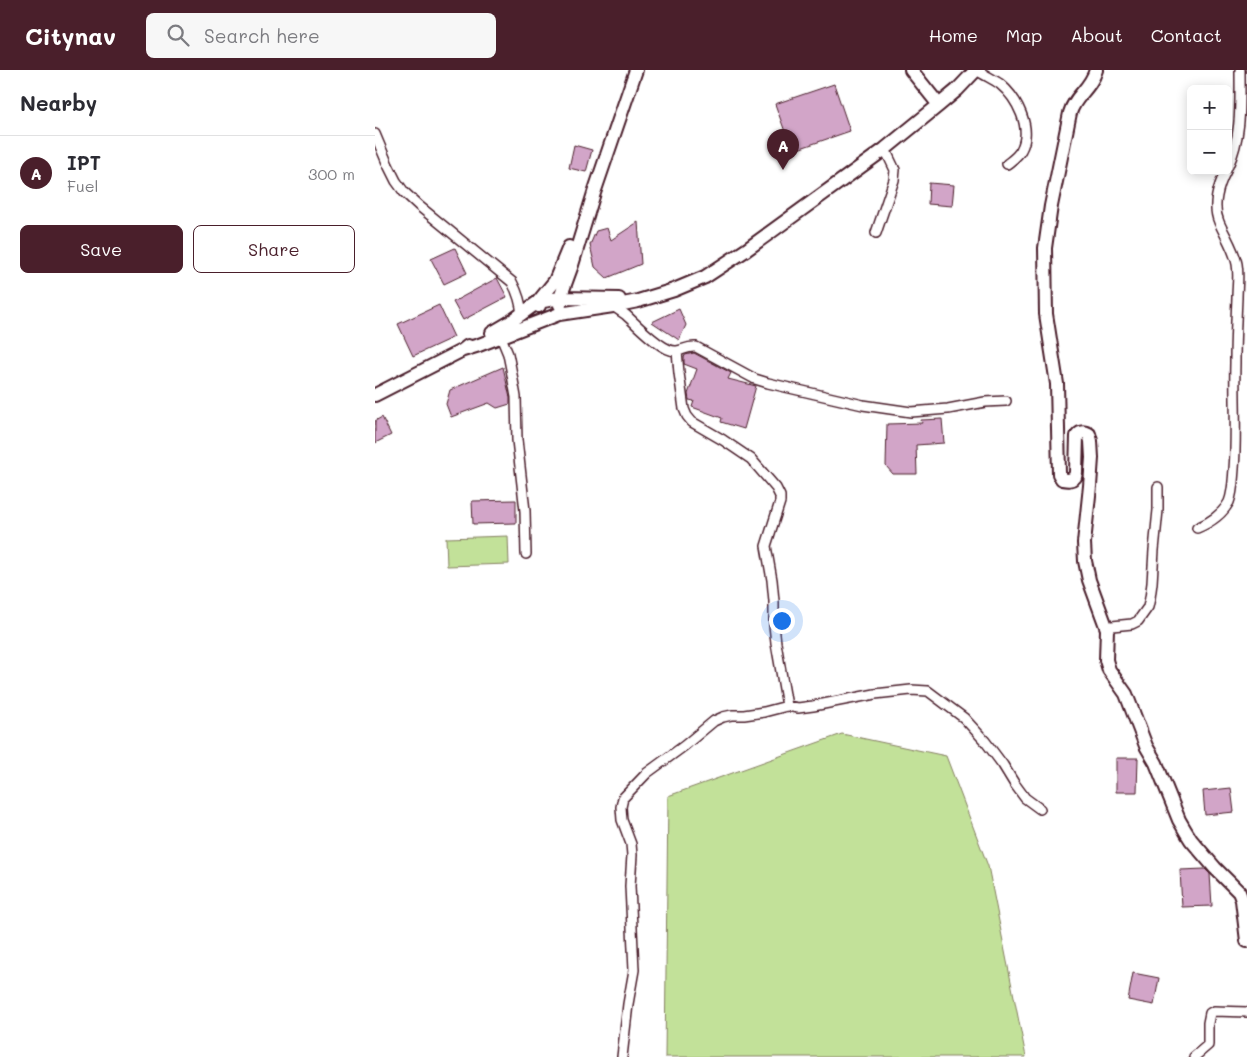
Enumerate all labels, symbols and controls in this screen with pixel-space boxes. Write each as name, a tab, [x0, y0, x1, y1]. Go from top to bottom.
search box	[146, 13, 496, 58]
text: Citynav	[25, 20, 116, 51]
icon: search	[164, 21, 192, 49]
text: Search here	[204, 23, 320, 48]
text: Home	[929, 23, 978, 47]
text: Map	[1006, 23, 1042, 47]
text: About	[1070, 23, 1123, 47]
text: Contact	[1151, 23, 1222, 47]
map controls	[1187, 85, 1232, 175]
button: +	[1187, 85, 1232, 130]
text: Nearby	[20, 89, 97, 116]
pin: A	[767, 129, 799, 170]
button: −	[1187, 130, 1232, 175]
text: IPT	[67, 150, 101, 175]
text: A	[30, 163, 42, 184]
text: 300 m	[308, 163, 355, 184]
text: Fuel	[67, 175, 99, 196]
button: Save	[20, 225, 183, 273]
button: Share	[193, 225, 355, 273]
your location	[769, 608, 795, 634]

